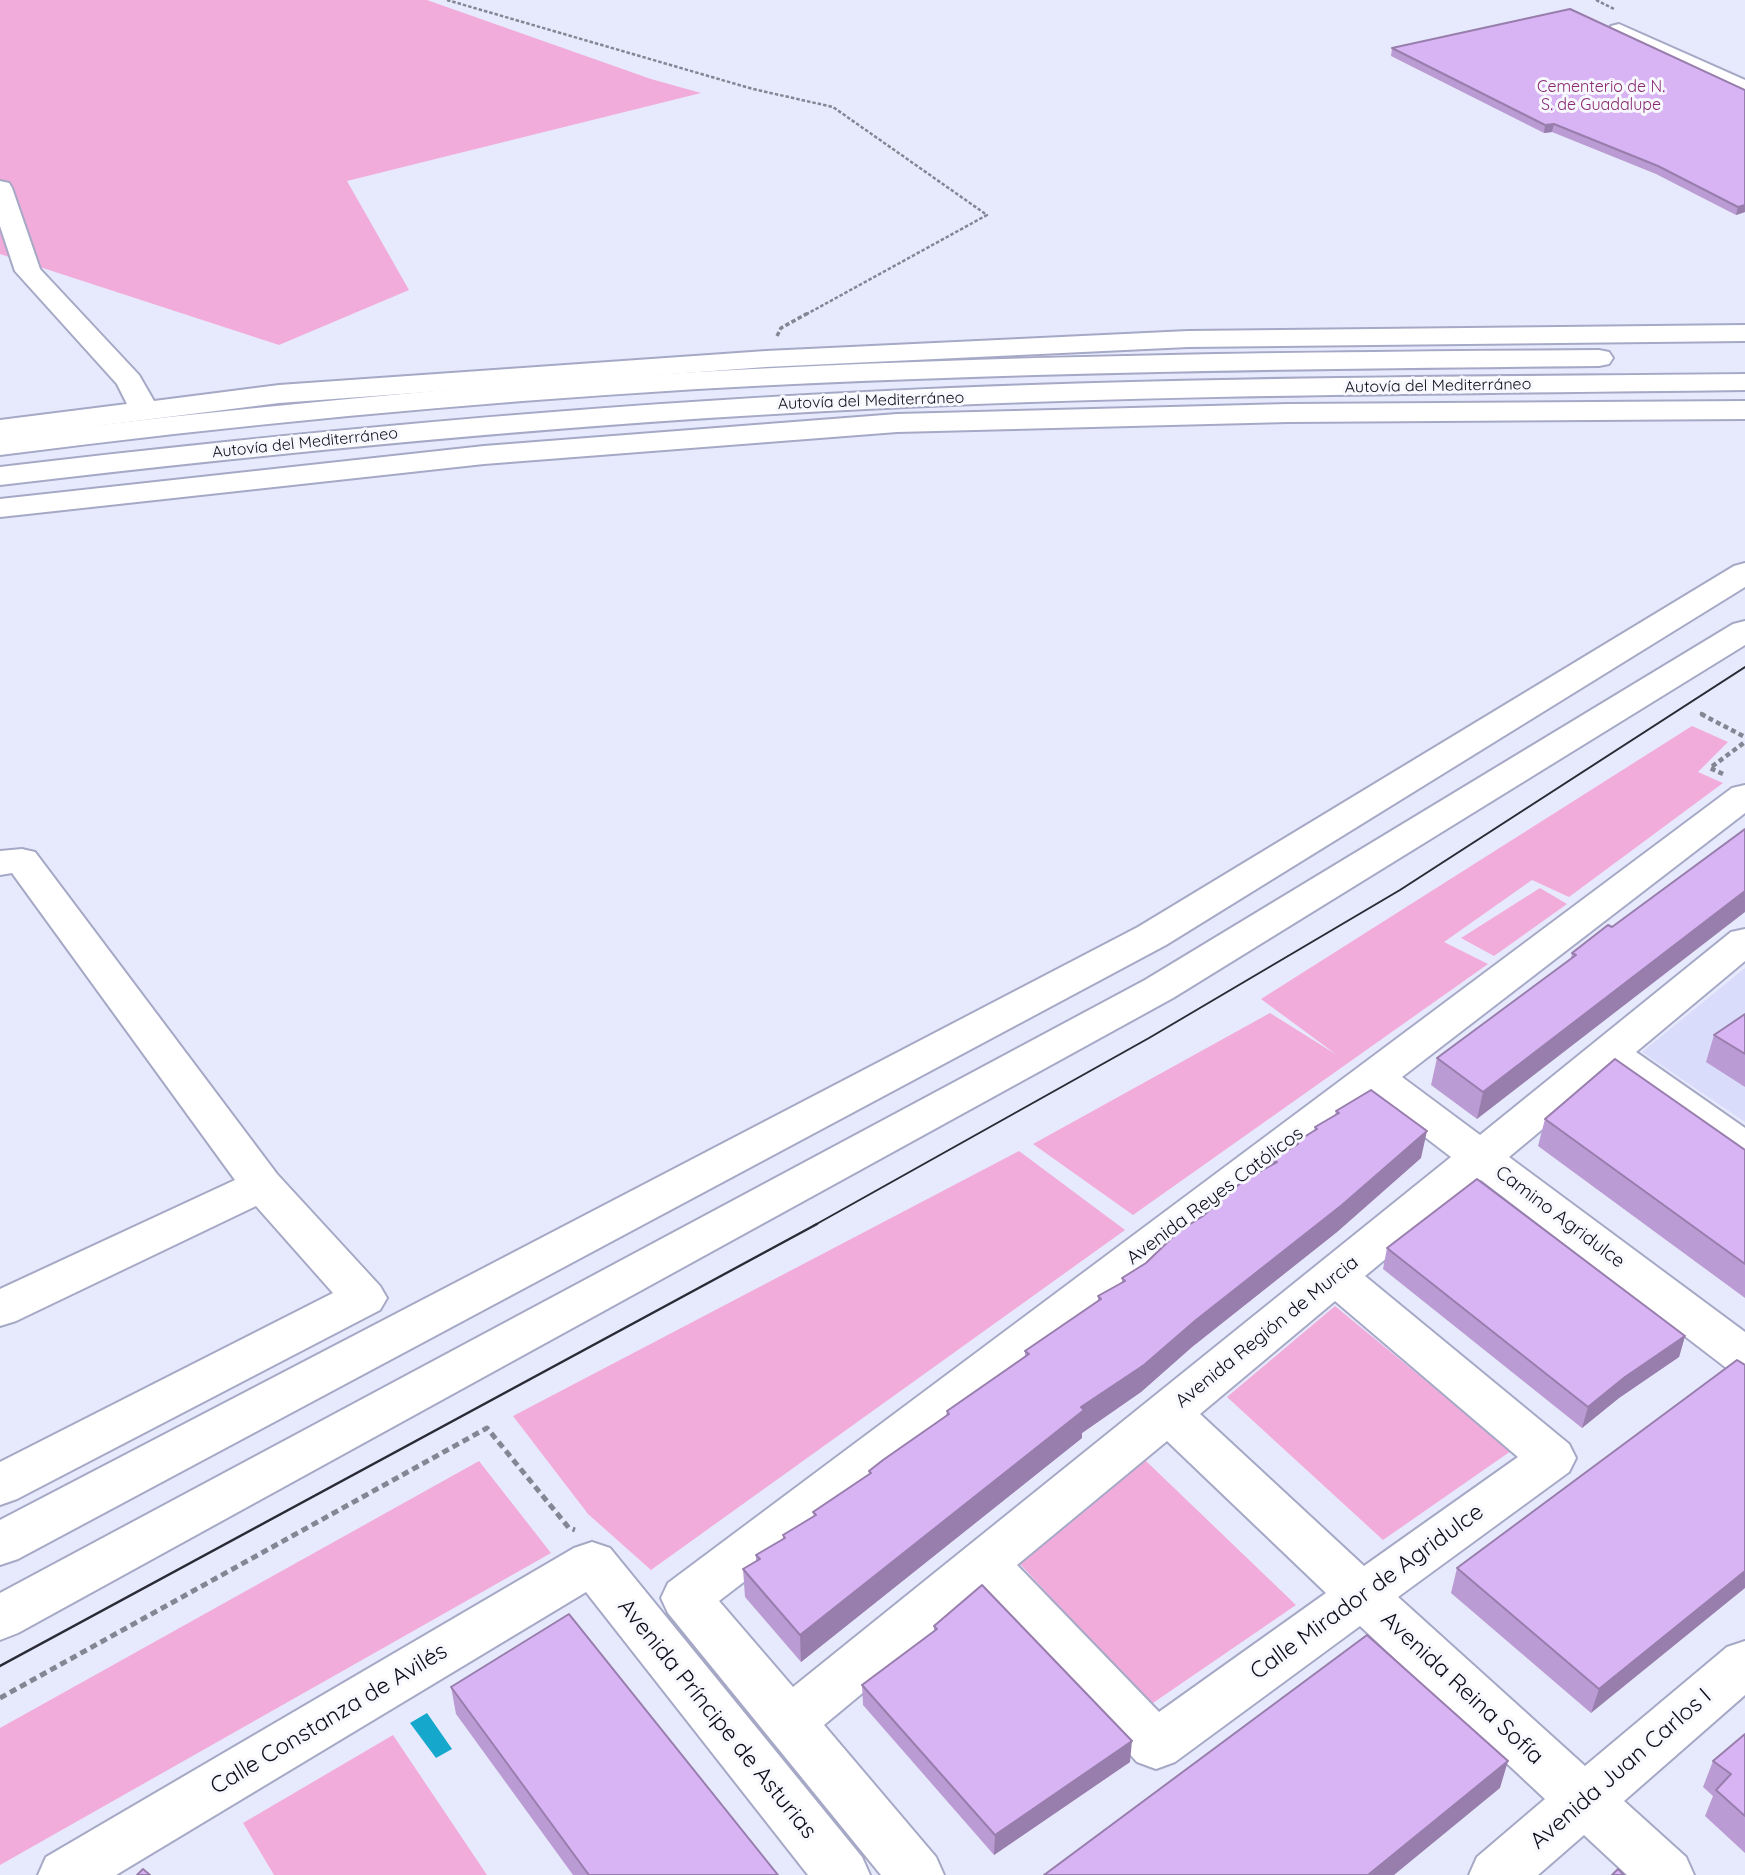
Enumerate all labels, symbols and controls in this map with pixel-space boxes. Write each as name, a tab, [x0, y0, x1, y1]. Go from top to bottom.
park label: Cementerio de N. S. de Guadalupe	[1537, 77, 1665, 115]
street label: Autovía del Mediterráneo	[1345, 375, 1531, 397]
street label: Autovía del Mediterráneo	[777, 388, 965, 414]
street label: Autovía del Mediterráneo	[211, 424, 399, 462]
street label: Avenida Reyes Católicos	[1122, 1122, 1308, 1270]
street label: Camino Agridulce	[1491, 1161, 1629, 1273]
street label: Avenida Región de Murcia	[1171, 1251, 1363, 1413]
street label: Calle Mirador de Agridulce	[1245, 1498, 1489, 1686]
street label: Avenida Príncipe de Asturias	[612, 1593, 822, 1845]
street label: Avenida Reina Sofía	[1375, 1606, 1549, 1770]
street label: Calle Constanza de Avilés	[206, 1637, 452, 1801]
street label: Avenida Juan Carlos I	[1525, 1683, 1717, 1855]

